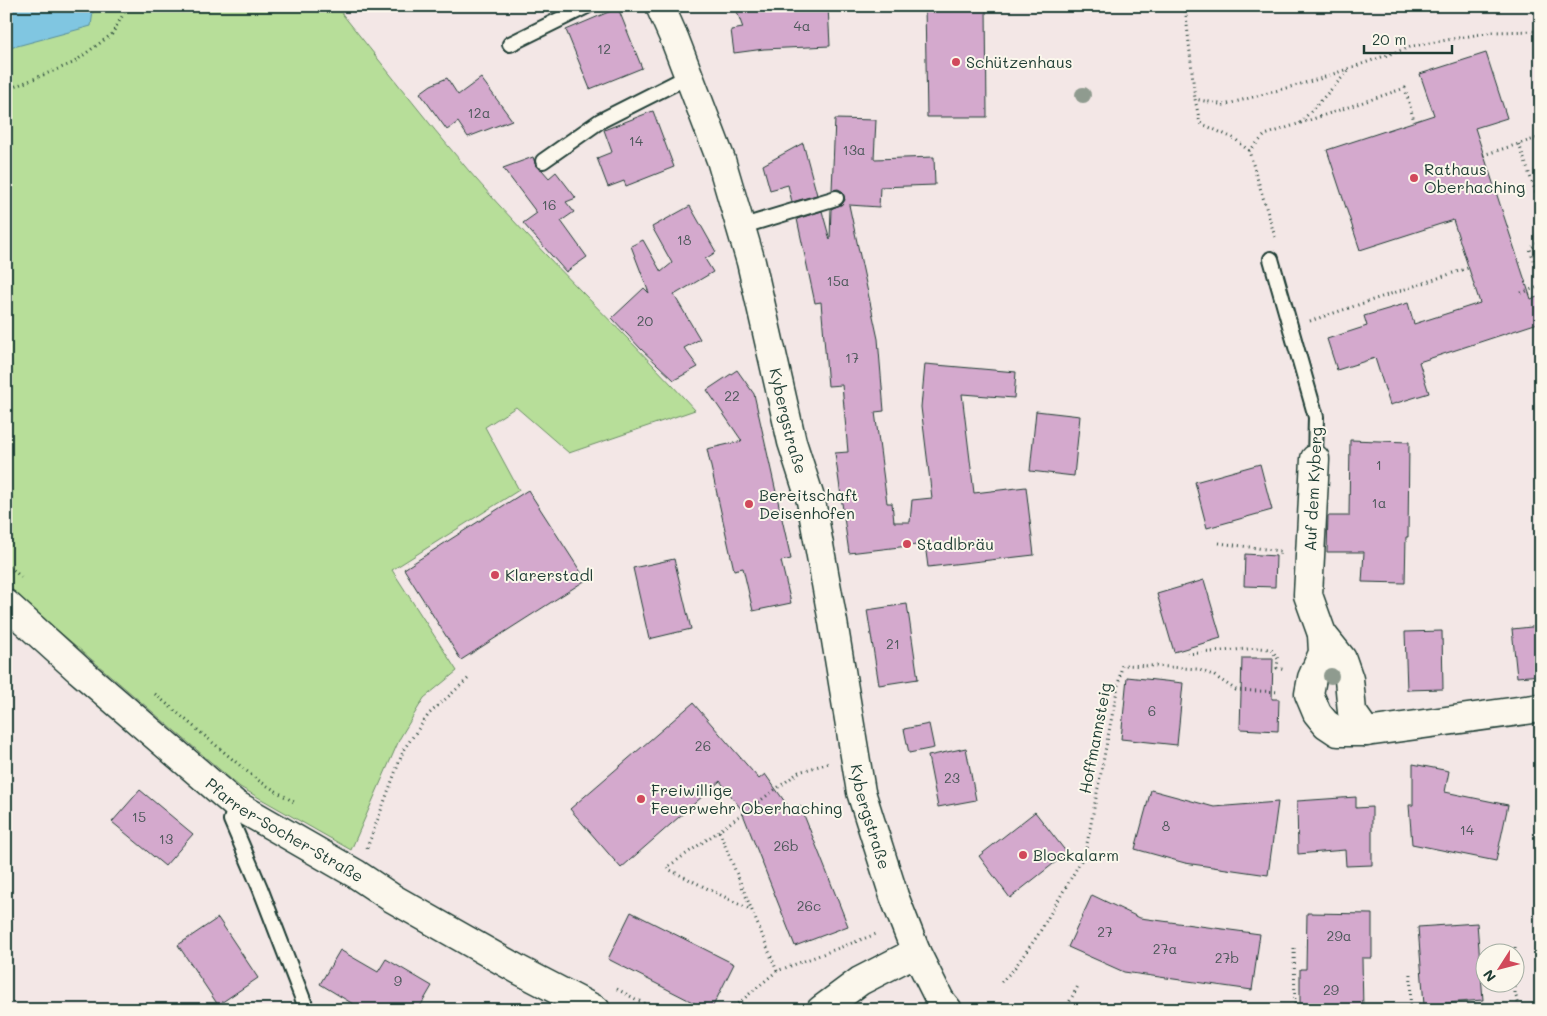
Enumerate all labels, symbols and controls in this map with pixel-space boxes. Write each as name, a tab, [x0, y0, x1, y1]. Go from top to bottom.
house number: 4a	[794, 16, 810, 35]
scale bar	[1364, 22, 1452, 54]
text: 20 m	[1372, 29, 1406, 49]
house number: 12	[597, 39, 611, 58]
place label: Schützenhaus	[966, 51, 1072, 72]
marker: Schützenhaus	[950, 56, 962, 68]
house number: 12a	[468, 103, 490, 122]
house number: 14	[629, 131, 644, 150]
house number: 13a	[842, 140, 866, 159]
place label: Rathaus Oberhaching	[1424, 158, 1525, 197]
marker: Rathaus Oberhaching	[1408, 172, 1420, 184]
house number: 16	[542, 195, 556, 214]
house number: 18	[677, 230, 691, 249]
house number: 15a	[826, 271, 850, 290]
house number: 20	[637, 311, 654, 330]
house number: 17	[845, 348, 859, 367]
street label: Kybergstraße	[765, 366, 812, 476]
house number: 22	[724, 386, 740, 405]
street label: Auf dem Kyberg	[1299, 426, 1326, 552]
house number: 1	[1376, 455, 1382, 474]
place label: Bereitschaft Deisenhofen	[759, 484, 858, 523]
house number: 1a	[1372, 493, 1386, 512]
marker: Bereitschaft Deisenhofen	[743, 498, 755, 510]
place label: Stadlbräu	[917, 533, 994, 554]
marker: Stadlbräu	[901, 538, 913, 550]
place label: Klarerstadl	[505, 564, 594, 585]
marker: Klarerstadl	[489, 569, 501, 581]
house number: 21	[886, 634, 900, 653]
street label: Hoffmannsteig	[1073, 681, 1116, 795]
house number: 6	[1148, 701, 1156, 720]
house number: 26	[695, 736, 711, 755]
street label: Kybergstraße	[847, 763, 896, 872]
house number: 23	[944, 768, 960, 787]
street label: Pfarrer-Socher-Straße	[202, 773, 368, 886]
place label: Freiwillige Feuerwehr Oberhaching	[651, 779, 842, 818]
marker: Freiwillige Feuerwehr Oberhaching	[635, 793, 647, 805]
house number: 15	[132, 807, 146, 826]
house number: 8	[1162, 816, 1170, 835]
house number: 14	[1460, 820, 1475, 839]
house number: 13	[159, 829, 173, 848]
house number: 26b	[773, 836, 799, 855]
place label: Blockalarm	[1033, 844, 1119, 865]
marker: Blockalarm	[1017, 849, 1029, 861]
house number: 26c	[797, 896, 821, 915]
house number: 27	[1097, 922, 1113, 941]
house number: 29a	[1327, 926, 1351, 945]
house number: 27a	[1153, 939, 1177, 958]
north arrow	[1474, 944, 1524, 994]
house number: 27b	[1215, 948, 1239, 967]
text: N	[1478, 966, 1500, 986]
house number: 9	[394, 971, 402, 990]
house number: 29	[1323, 980, 1339, 999]

